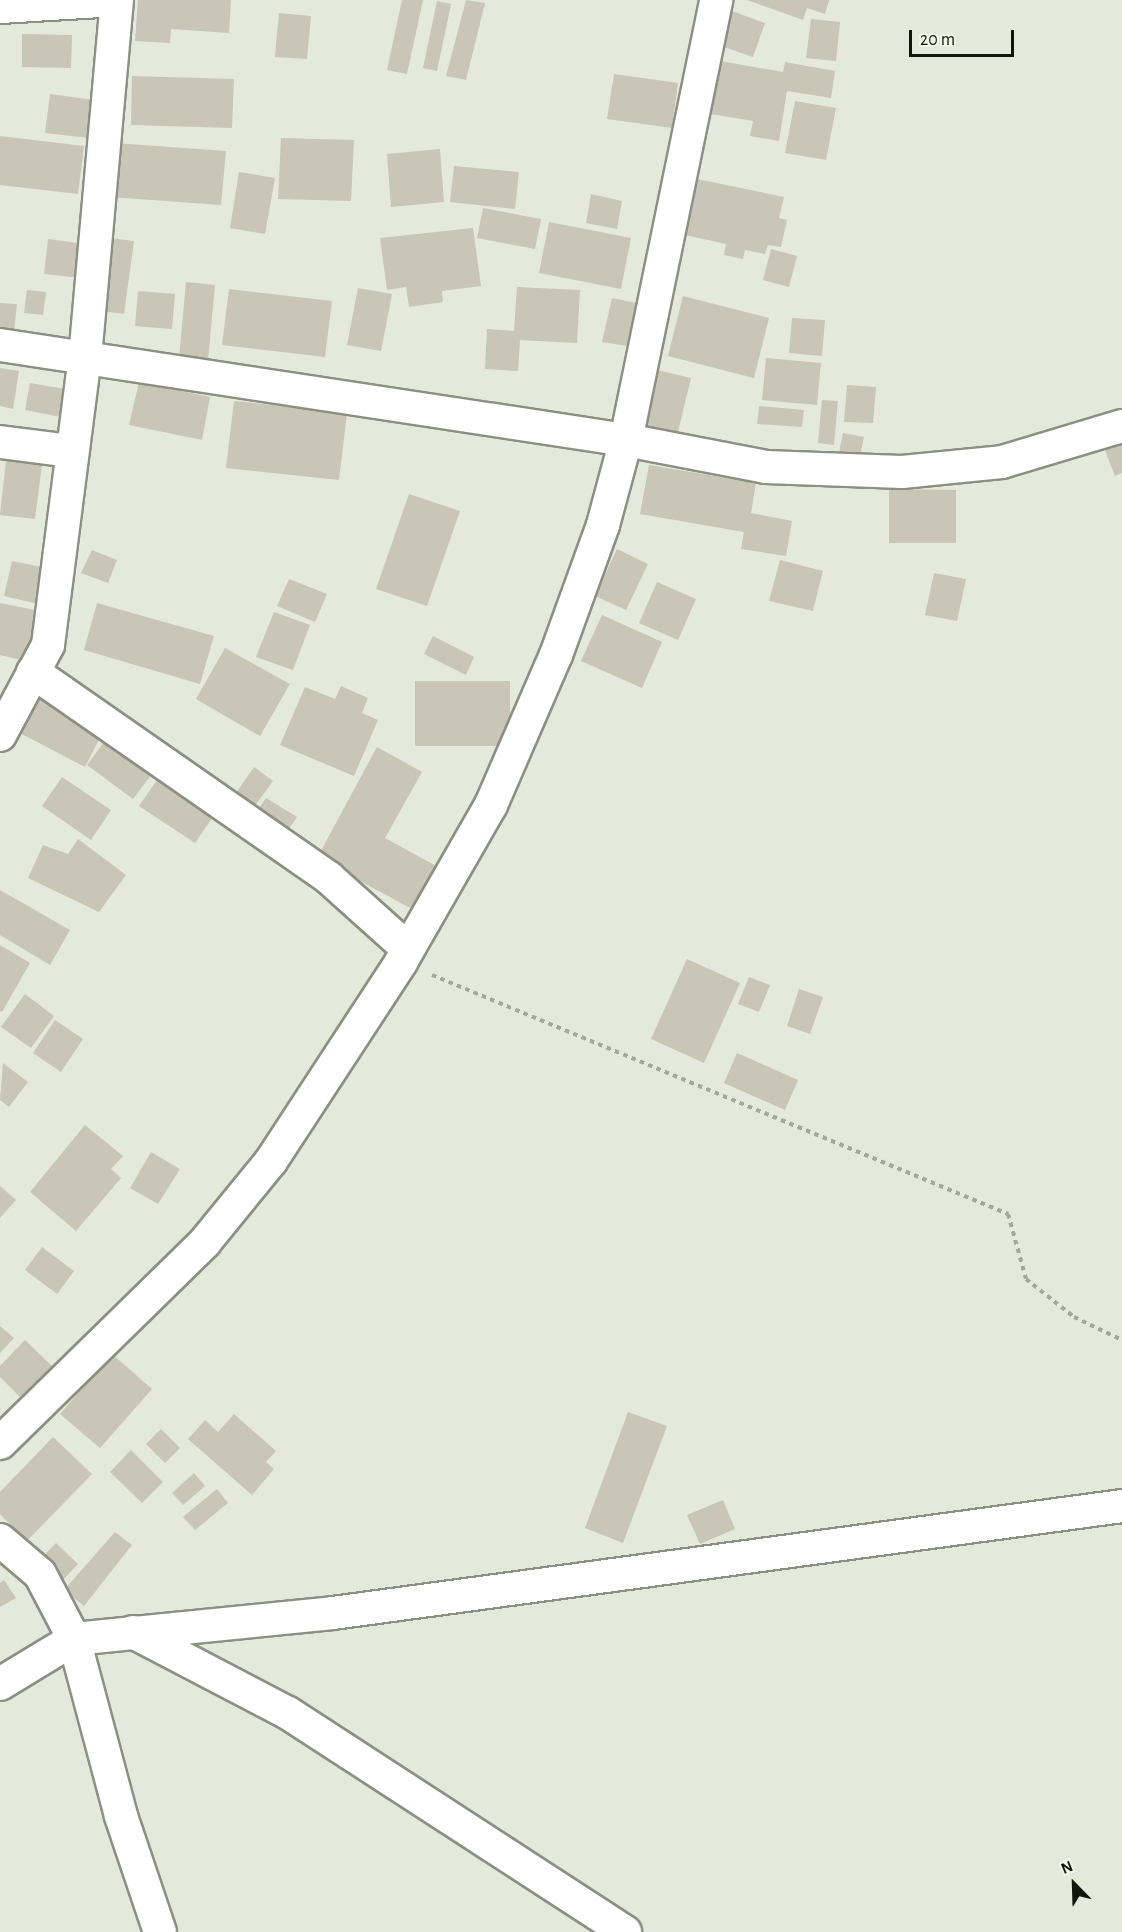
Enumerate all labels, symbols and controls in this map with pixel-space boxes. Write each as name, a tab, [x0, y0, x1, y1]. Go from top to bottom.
scale bar	[912, 18, 1017, 56]
text: 20 m	[920, 31, 955, 49]
north arrow	[1044, 1854, 1104, 1914]
text: N	[1059, 1858, 1075, 1877]

